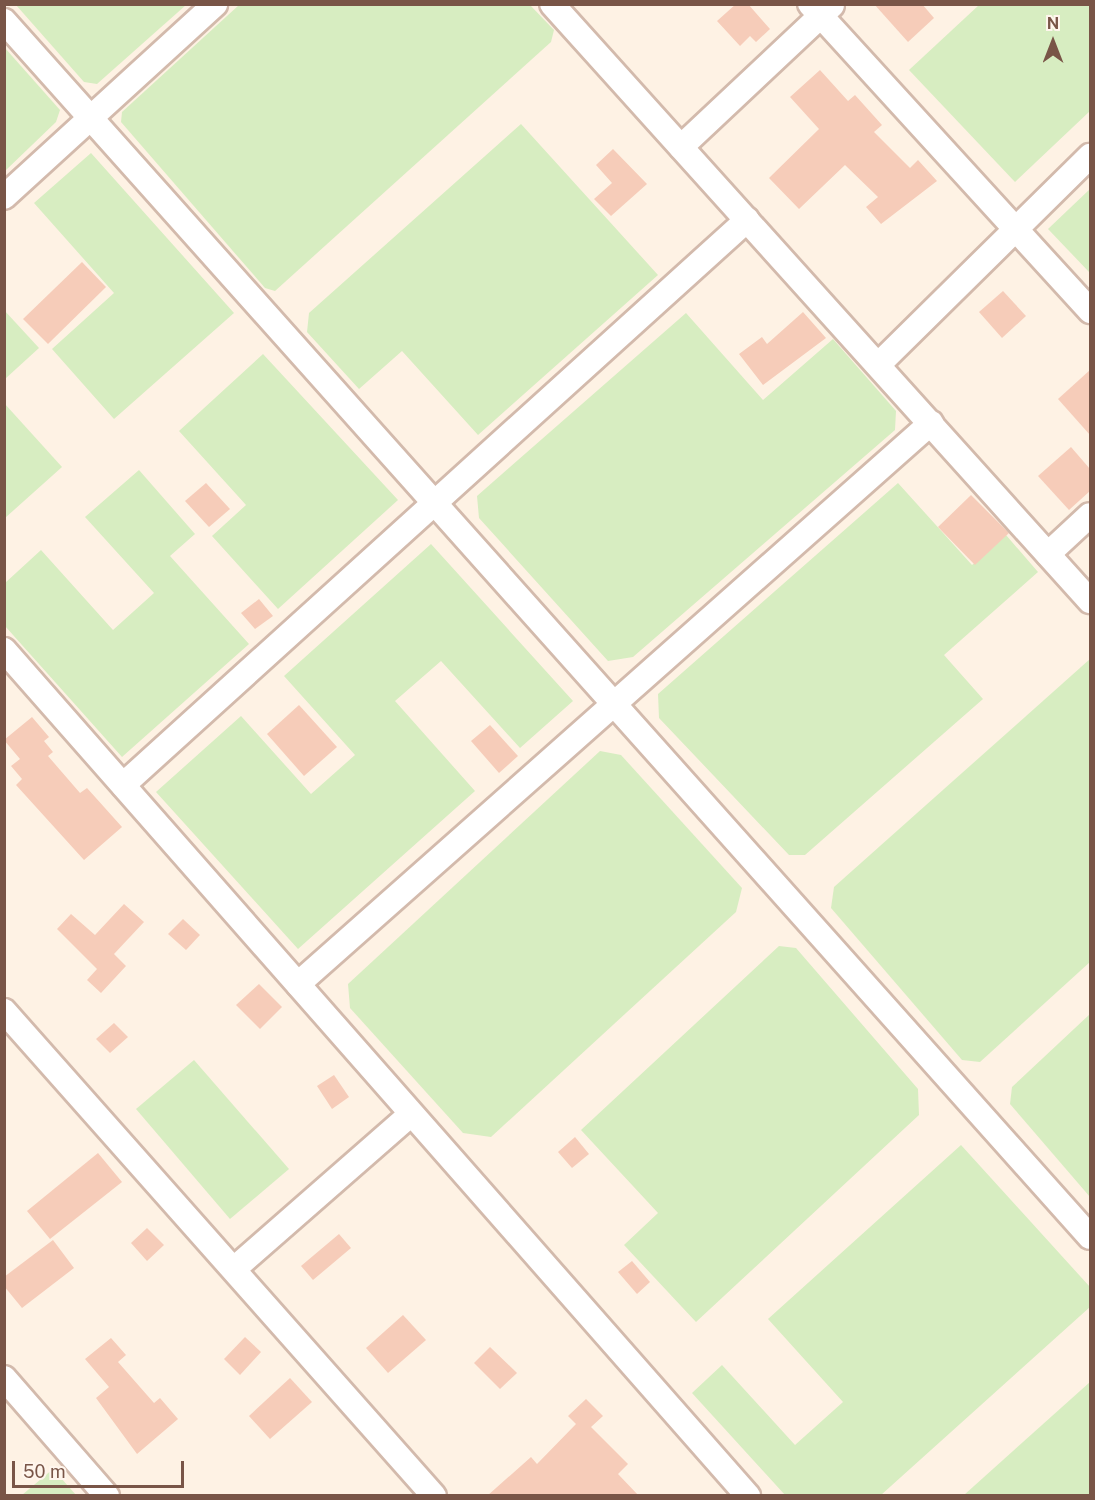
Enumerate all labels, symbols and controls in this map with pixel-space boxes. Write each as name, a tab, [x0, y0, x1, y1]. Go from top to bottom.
north arrow	[1023, 12, 1083, 72]
text: N	[1047, 14, 1059, 33]
scale bar	[15, 1449, 188, 1487]
text: 50 m	[23, 1461, 66, 1482]

